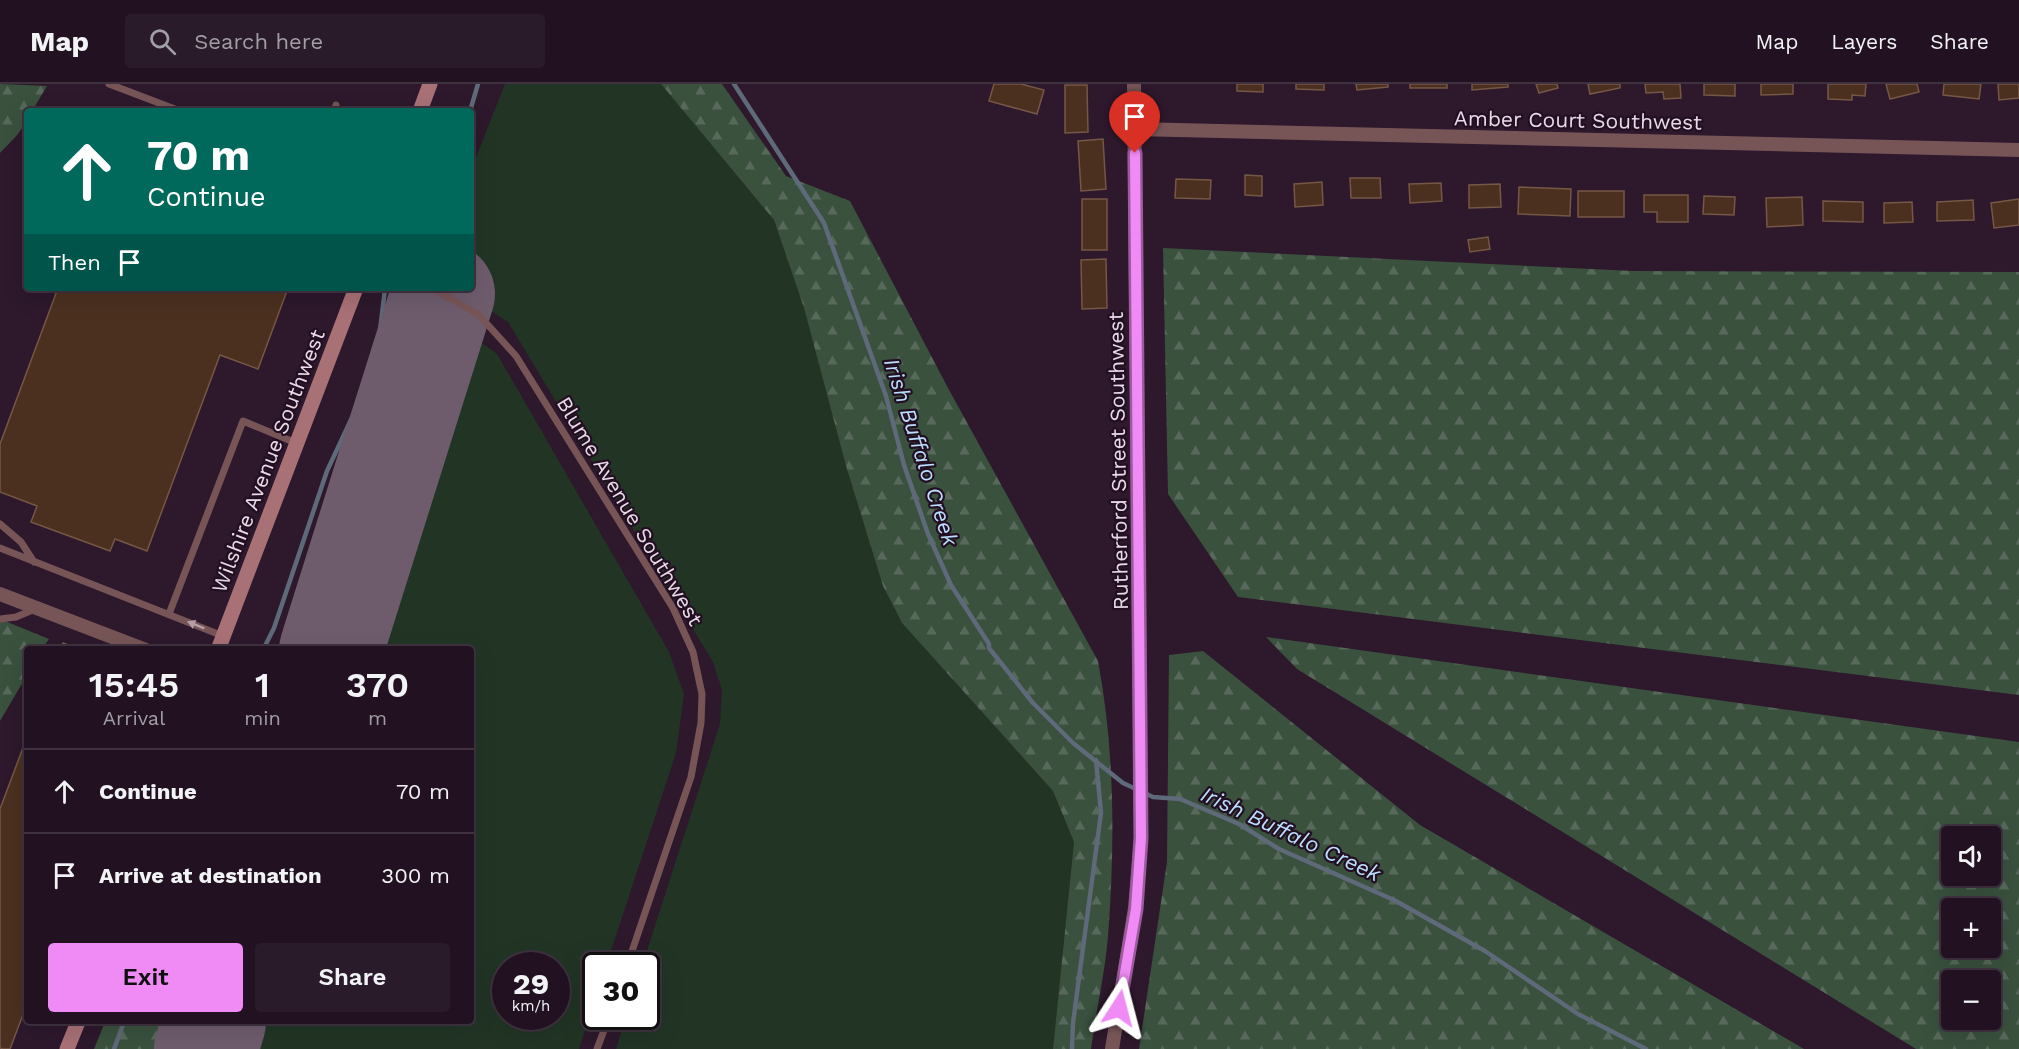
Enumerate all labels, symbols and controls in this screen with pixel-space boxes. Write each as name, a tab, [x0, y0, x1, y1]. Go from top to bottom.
search box	[125, 14, 545, 68]
text: Map	[30, 25, 89, 58]
icon: search	[146, 25, 179, 58]
text: Search here	[194, 29, 323, 54]
text: Map	[1755, 29, 1798, 54]
text: Layers	[1831, 29, 1897, 54]
text: Share	[1930, 29, 1989, 54]
pin	[1109, 91, 1160, 153]
icon: arrive	[1118, 100, 1151, 133]
street label: Amber Court Southwest	[1454, 105, 1702, 135]
text: 70 m	[147, 131, 250, 180]
icon: ahead	[48, 132, 126, 210]
text: Continue	[147, 181, 266, 213]
icon: arrive	[113, 246, 146, 279]
text: Then	[48, 250, 101, 275]
street label: Rutherford Street Southwest	[1103, 311, 1133, 610]
street label: Wilshire Avenue Southwest	[206, 326, 330, 596]
water label: Irish Buffalo Creek	[879, 355, 963, 550]
street label: Blume Avenue Southwest	[552, 392, 709, 630]
one-way arrow	[187, 620, 205, 629]
text: 15:45	[89, 664, 179, 706]
text: 1	[255, 664, 270, 706]
text: 370	[346, 664, 409, 706]
text: Arrival	[103, 706, 165, 730]
text: min	[244, 706, 281, 730]
text: m	[368, 706, 387, 730]
icon: ahead	[48, 775, 81, 808]
text: Continue	[99, 779, 197, 804]
text: 70 m	[396, 779, 450, 804]
water label: Irish Buffalo Creek	[1197, 781, 1386, 887]
map controls	[1941, 826, 2001, 1030]
button: sound	[1941, 826, 2001, 886]
icon: arrive	[48, 859, 81, 892]
text: Arrive at destination	[99, 863, 322, 888]
text: 300 m	[381, 863, 450, 888]
button: +	[1941, 898, 2001, 958]
button: Exit	[48, 943, 243, 1012]
button: Share	[255, 943, 450, 1012]
speed limit sign: 30	[582, 952, 660, 1030]
text: 29	[513, 966, 549, 1001]
button: −	[1941, 970, 2001, 1030]
position arrow	[1087, 976, 1151, 1040]
text: km/h	[512, 997, 550, 1015]

